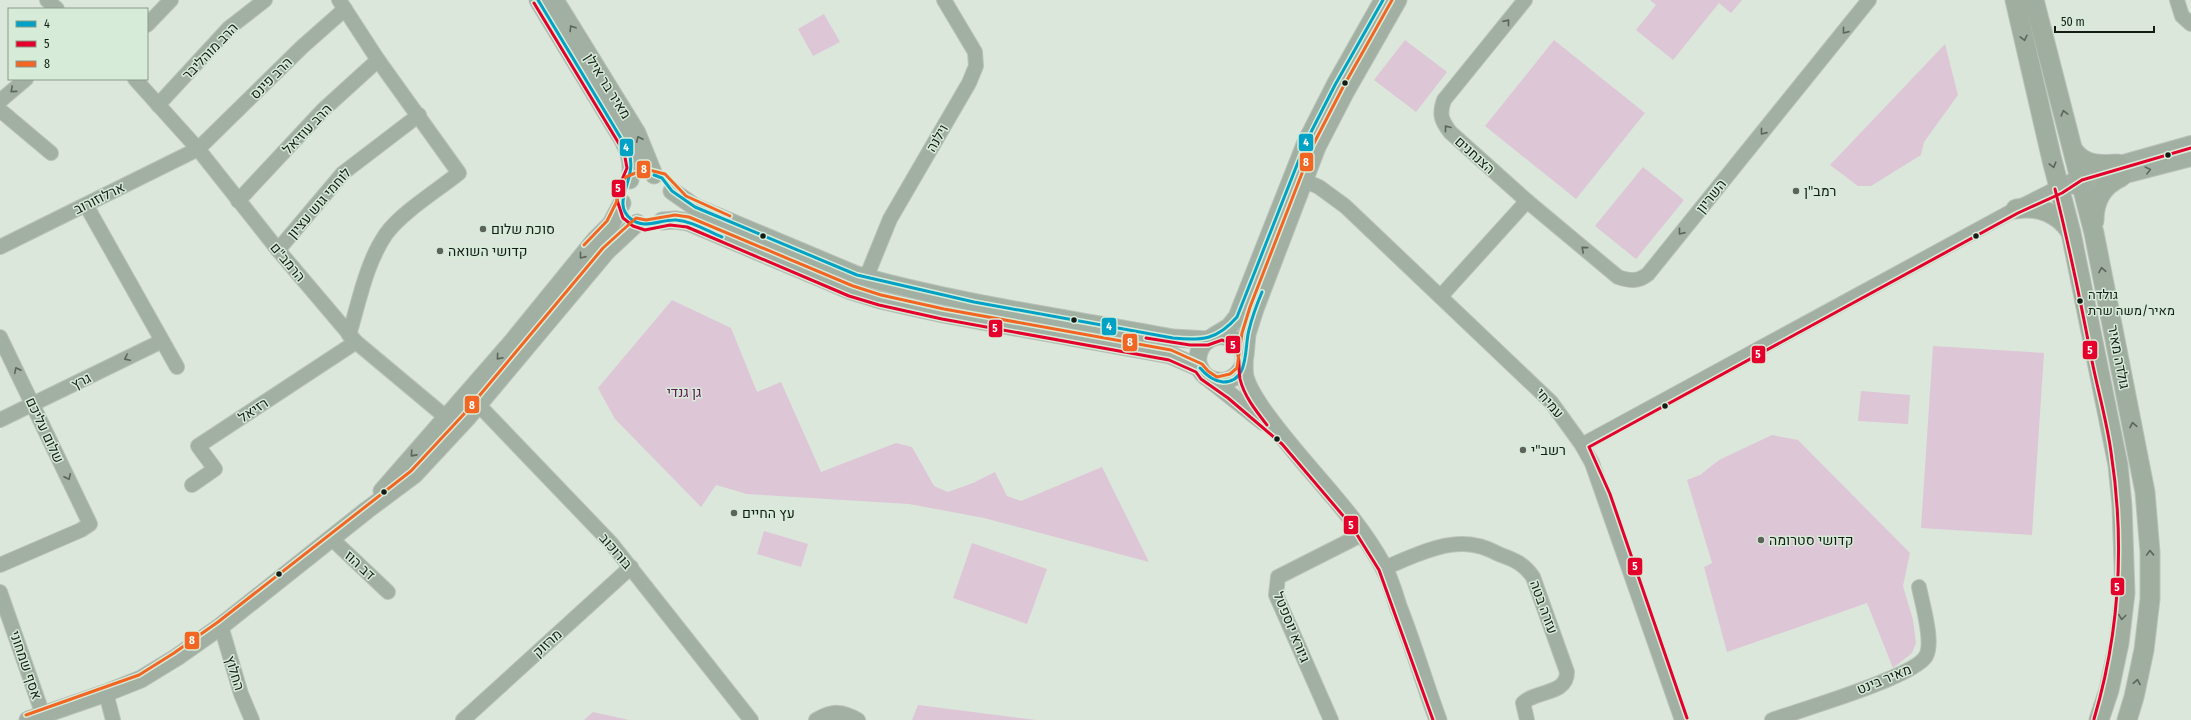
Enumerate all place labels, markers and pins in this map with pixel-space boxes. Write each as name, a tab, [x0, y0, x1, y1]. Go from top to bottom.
unlabelled marker	[1340, 78, 1350, 88]
unlabelled marker	[2163, 150, 2173, 160]
place label: רמב"ן	[1804, 183, 1836, 200]
marker: רמב"ן	[1791, 186, 1801, 196]
place label: סוכת שלום	[491, 221, 555, 238]
marker: סוכת שלום	[478, 224, 488, 234]
unlabelled marker	[758, 231, 768, 241]
unlabelled marker	[1971, 231, 1981, 241]
place label: קדושי השואה	[448, 243, 527, 260]
marker: קדושי השואה	[435, 246, 445, 256]
place label: גולדה מאיר/משה שרת	[2088, 287, 2175, 318]
marker: גולדה מאיר/משה שרת	[2075, 296, 2085, 306]
unlabelled marker	[1069, 315, 1079, 325]
unlabelled marker	[1660, 401, 1670, 411]
unlabelled marker	[1272, 434, 1282, 444]
place label: רשב"י	[1531, 442, 1566, 459]
marker: רשב"י	[1518, 445, 1528, 455]
unlabelled marker	[379, 487, 389, 497]
place label: עץ החיים	[742, 505, 795, 522]
marker: עץ החיים	[729, 508, 739, 518]
place label: קדושי סטרומה	[1769, 532, 1853, 549]
marker: קדושי סטרומה	[1756, 535, 1766, 545]
unlabelled marker	[274, 569, 284, 579]

